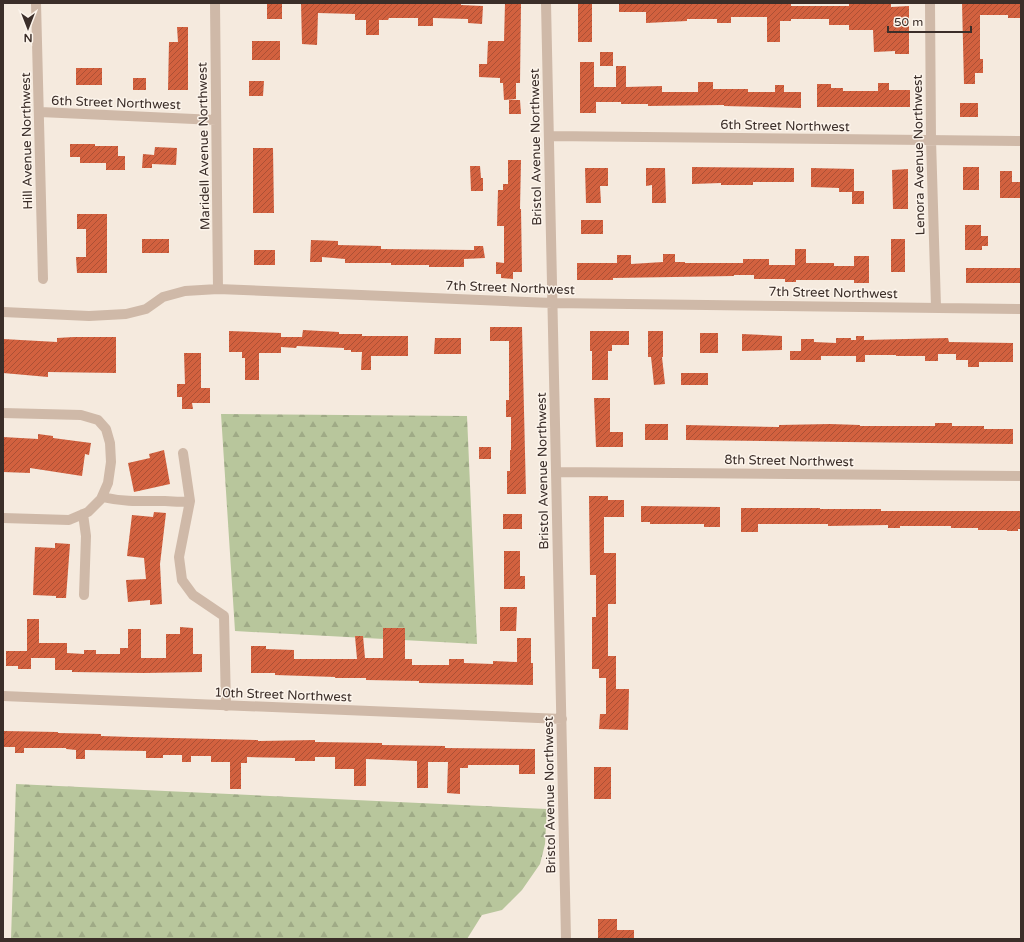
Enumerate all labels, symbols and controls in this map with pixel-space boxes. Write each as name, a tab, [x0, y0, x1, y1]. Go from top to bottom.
north arrow	[8, 8, 48, 48]
scale bar	[888, 8, 971, 34]
text: 50 m	[894, 15, 923, 29]
text: N	[24, 31, 32, 44]
street label: Maridell Avenue Northwest	[195, 62, 213, 230]
street label: Bristol Avenue Northwest	[527, 68, 545, 226]
street label: Hill Avenue Northwest	[18, 72, 36, 210]
street label: Lenora Avenue Northwest	[910, 74, 928, 236]
street label: 6th Street Northwest	[51, 93, 181, 113]
street label: 6th Street Northwest	[720, 117, 850, 135]
street label: 7th Street Northwest	[445, 278, 575, 298]
street label: 7th Street Northwest	[768, 284, 898, 302]
street label: Bristol Avenue Northwest	[534, 392, 552, 550]
street label: 8th Street Northwest	[724, 452, 854, 470]
street label: 10th Street Northwest	[214, 685, 352, 705]
street label: Bristol Avenue Northwest	[541, 716, 559, 874]

